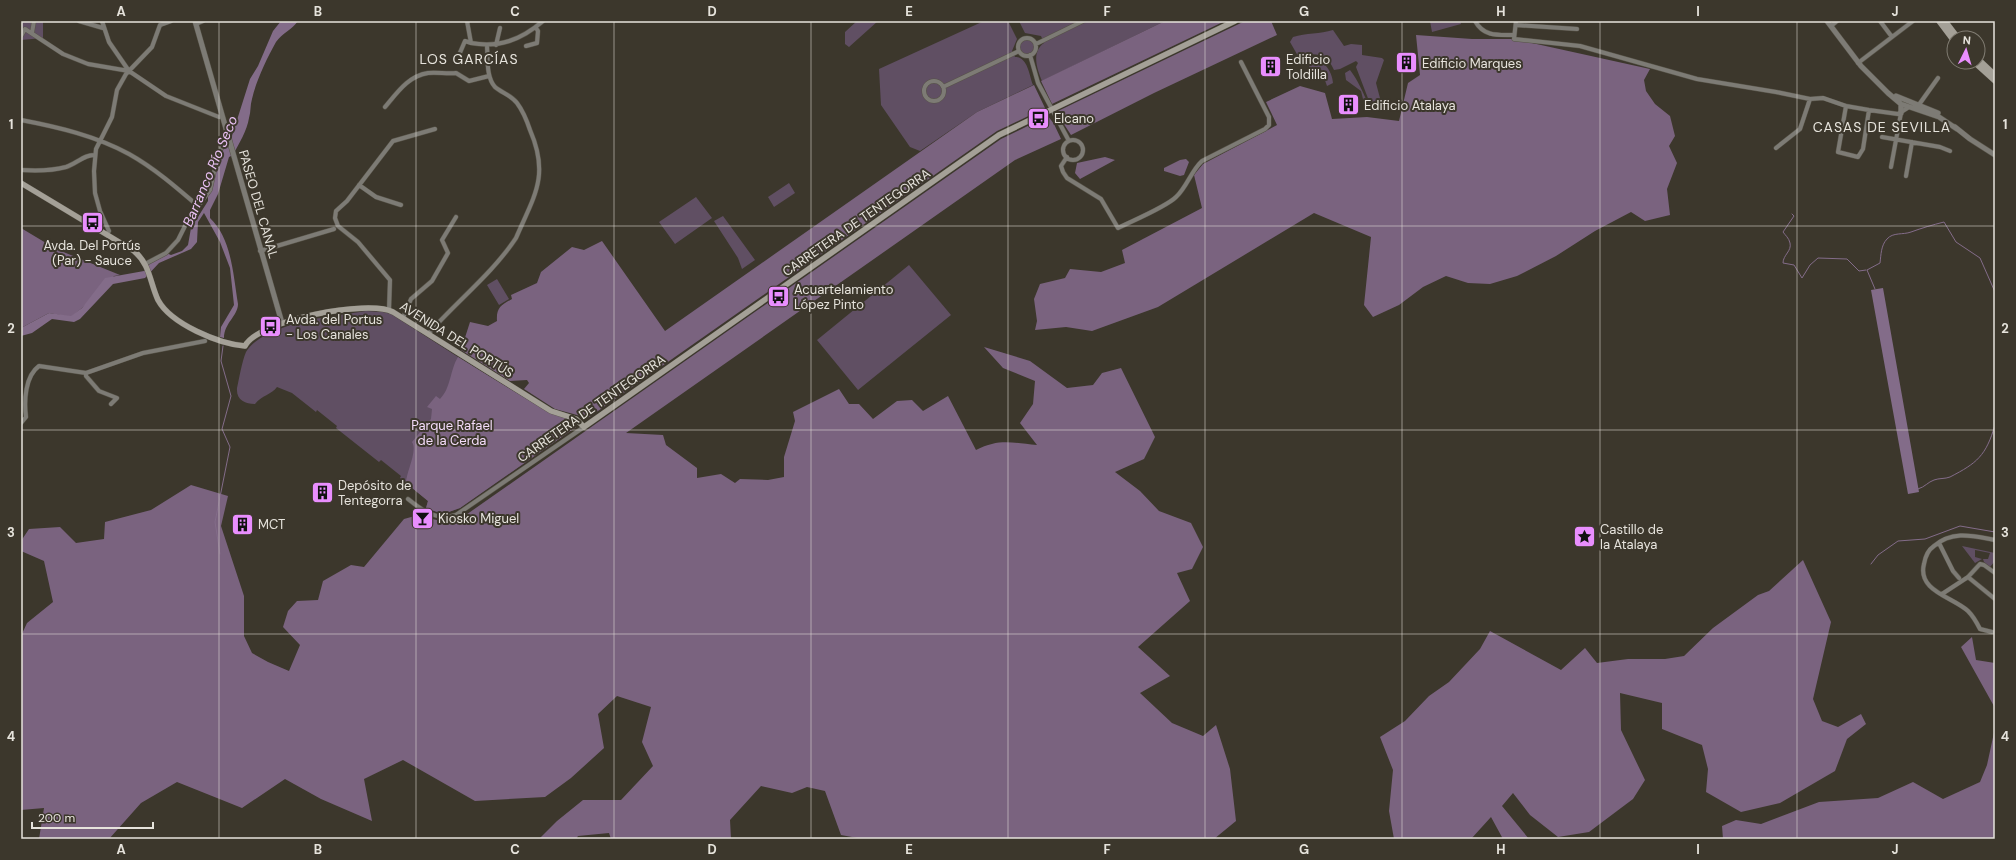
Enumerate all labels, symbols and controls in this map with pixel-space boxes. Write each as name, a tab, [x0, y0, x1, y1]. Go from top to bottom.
text: A	[116, 3, 126, 20]
text: B	[314, 3, 322, 20]
text: C	[510, 3, 520, 20]
text: D	[707, 3, 717, 20]
text: E	[905, 3, 913, 20]
text: F	[1103, 3, 1111, 20]
text: G	[1299, 3, 1309, 20]
text: H	[1496, 3, 1506, 20]
text: I	[1696, 3, 1700, 20]
text: J	[1891, 3, 1899, 20]
north arrow	[1946, 30, 1986, 70]
text: N	[1962, 33, 1971, 47]
district label: LOS GARCÍAS	[419, 50, 519, 68]
building icon: Edificio Marques	[1393, 50, 1419, 76]
place label: Edificio Toldilla	[1286, 51, 1330, 83]
building icon: Edificio Toldilla	[1257, 53, 1283, 79]
place label: Edificio Marques	[1422, 55, 1522, 72]
building icon: Edificio Atalaya	[1336, 92, 1362, 118]
place label: Edificio Atalaya	[1364, 97, 1456, 114]
bus stop icon: Elcano	[1025, 105, 1051, 131]
place label: Elcano	[1054, 110, 1094, 127]
water label: Barranco Río Seco	[178, 113, 242, 229]
text: 1	[9, 116, 13, 133]
text: 1	[2003, 116, 2007, 133]
district label: CASAS DE SEVILLA	[1813, 118, 1951, 136]
street label: PASEO DEL CANAL	[235, 148, 282, 261]
street label: CARRETERA DE TENTEGORRA	[779, 164, 934, 280]
bus stop icon: Avda. Del Portús (Par) - Sauce	[79, 210, 105, 236]
place label: Avda. Del Portús (Par) - Sauce	[43, 237, 141, 269]
place label: Acuartelamiento López Pinto	[794, 281, 894, 313]
bus stop icon: Acuartelamiento López Pinto	[766, 283, 792, 309]
street label: AVENIDA DEL PORTÚS	[397, 297, 517, 381]
place label: Avda. del Portus - Los Canales	[286, 311, 382, 343]
bus stop icon: Avda. del Portus - Los Canales	[257, 313, 283, 339]
text: 2	[7, 320, 15, 337]
text: 2	[2001, 320, 2009, 337]
street label: CARRETERA DE TENTEGORRA	[514, 350, 669, 466]
park label: Parque Rafael de la Cerda	[411, 417, 493, 449]
place label: Depósito de Tentegorra	[338, 477, 411, 509]
building icon: Depósito de Tentegorra	[310, 479, 336, 505]
bar icon: Kiosko Miguel	[409, 505, 435, 531]
place label: Kiosko Miguel	[438, 510, 519, 527]
building icon: MCT	[229, 511, 255, 537]
place label: MCT	[258, 516, 285, 533]
place label: Castillo de la Atalaya	[1600, 521, 1663, 553]
place icon: Castillo de la Atalaya	[1572, 523, 1598, 549]
text: 3	[7, 524, 15, 541]
text: 3	[2001, 524, 2009, 541]
text: 4	[7, 728, 15, 745]
text: 4	[2001, 728, 2009, 745]
scale bar	[32, 804, 153, 830]
text: 200 m	[38, 810, 75, 826]
text: A	[116, 841, 126, 858]
text: B	[314, 841, 322, 858]
text: C	[510, 841, 520, 858]
text: D	[707, 841, 717, 858]
text: E	[905, 841, 913, 858]
text: F	[1103, 841, 1111, 858]
text: G	[1299, 841, 1309, 858]
text: H	[1496, 841, 1506, 858]
text: I	[1696, 841, 1700, 858]
text: J	[1891, 841, 1899, 858]

